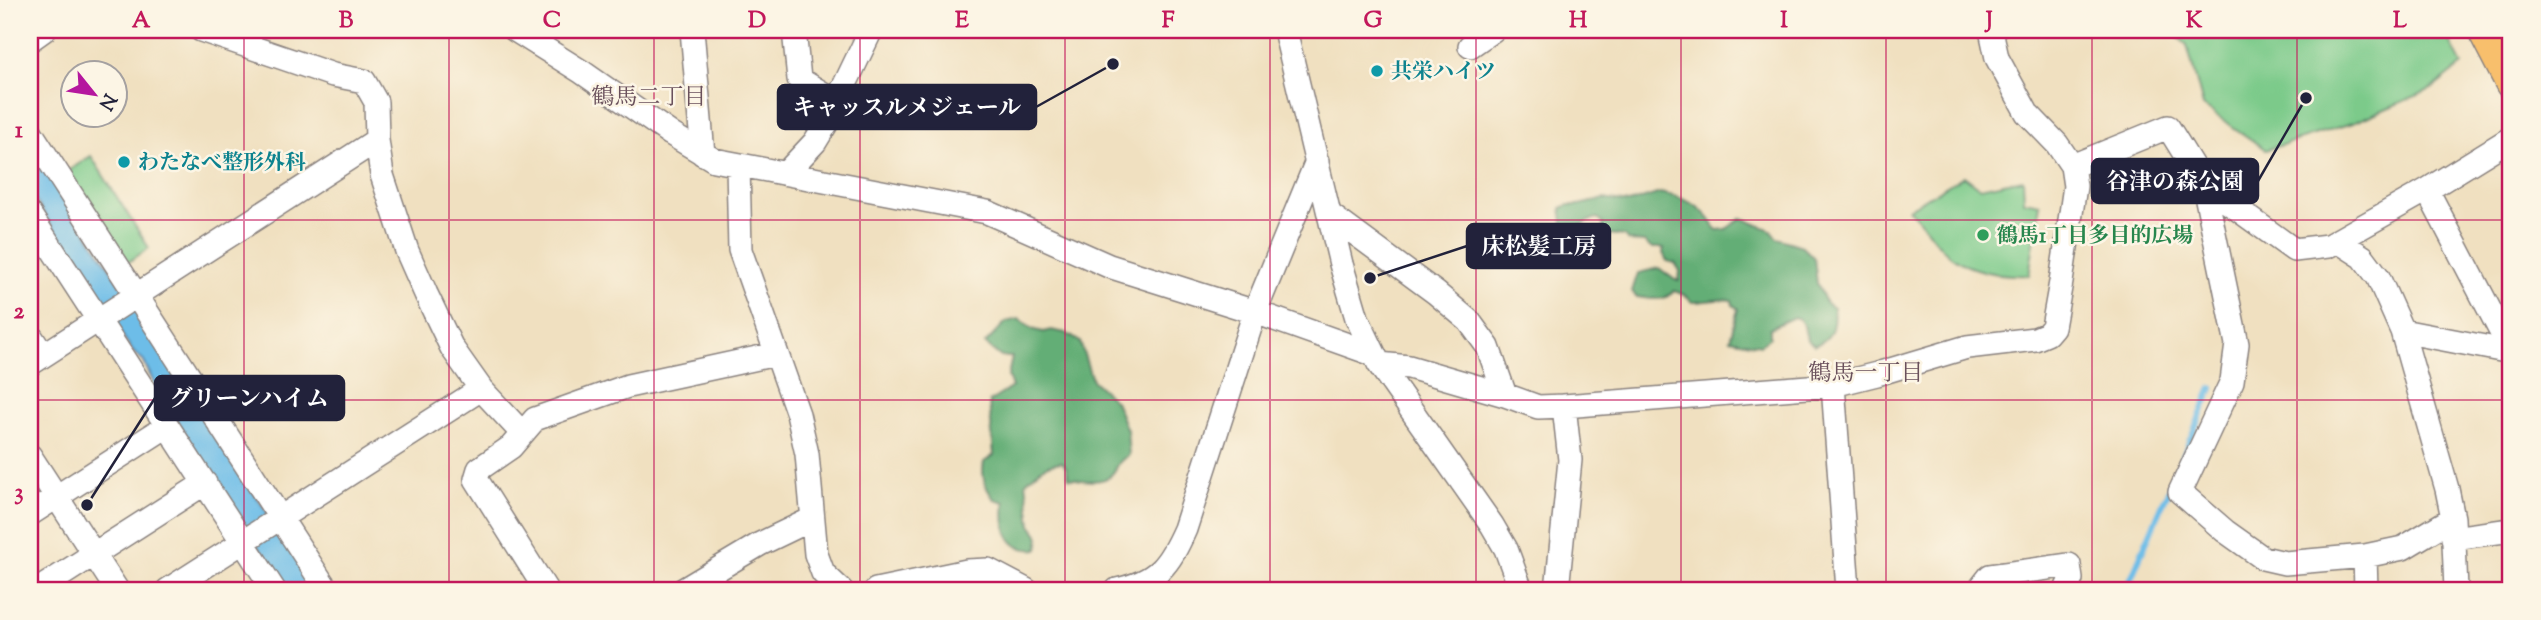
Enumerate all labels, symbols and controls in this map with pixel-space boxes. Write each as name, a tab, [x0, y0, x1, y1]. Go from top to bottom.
text: A	[132, 5, 151, 38]
text: B	[339, 5, 354, 38]
text: C	[543, 5, 561, 38]
text: D	[748, 5, 766, 38]
text: E	[955, 5, 969, 38]
text: F	[1162, 5, 1175, 38]
text: G	[1364, 5, 1383, 38]
text: H	[1569, 5, 1588, 38]
text: I	[1780, 5, 1788, 38]
text: J	[1984, 5, 1993, 38]
text: K	[2186, 5, 2203, 38]
text: L	[2393, 5, 2407, 38]
place label: 共栄ハイツ	[1391, 58, 1496, 88]
north arrow	[60, 60, 130, 130]
marker: 共栄ハイツ	[1369, 63, 1385, 79]
district label: 鶴馬二丁目	[592, 82, 707, 115]
callout: キャッスルメジェール	[778, 85, 1036, 129]
text: N	[91, 88, 122, 115]
text: キャッスルメジェール	[793, 93, 1021, 126]
text: 1	[15, 115, 23, 148]
place label: わたなべ整形外科	[138, 149, 306, 179]
marker: わたなべ整形外科	[116, 154, 132, 170]
callout: 谷津の森公園	[2092, 159, 2258, 203]
text: 谷津の森公園	[2106, 167, 2244, 200]
place label: 鶴馬1丁目多目的広場	[1997, 222, 2193, 252]
callout: 床松髪工房	[1467, 224, 1610, 268]
marker: 鶴馬1丁目多目的広場	[1975, 227, 1991, 243]
text: 床松髪工房	[1482, 232, 1597, 265]
text: 2	[14, 296, 25, 329]
district label: 鶴馬一丁目	[1809, 358, 1924, 391]
callout: グリーンハイム	[155, 376, 344, 420]
text: グリーンハイム	[170, 384, 328, 417]
text: 3	[14, 477, 24, 510]

